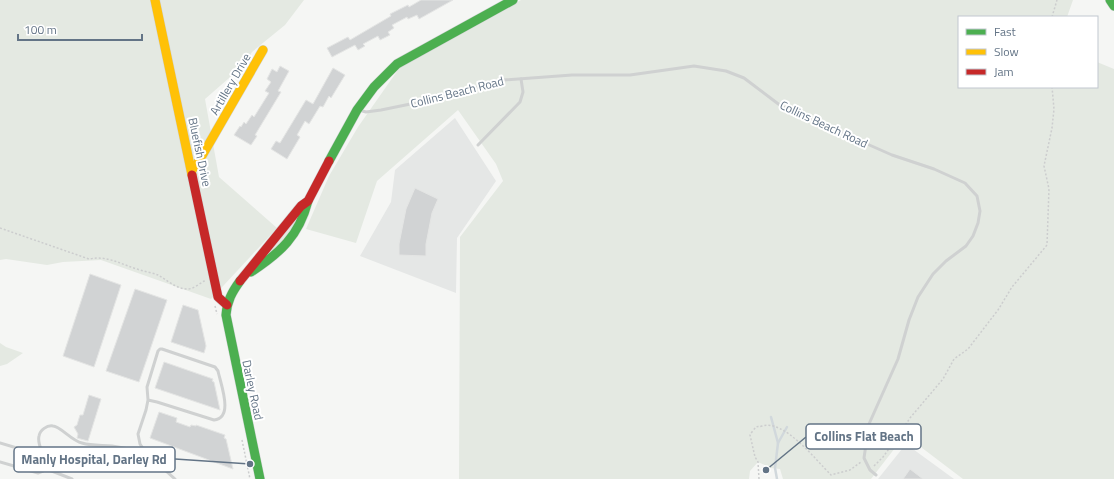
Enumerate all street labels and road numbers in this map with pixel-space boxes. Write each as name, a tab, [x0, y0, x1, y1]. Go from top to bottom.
street label: Artillery Drive	[205, 50, 255, 118]
street label: Collins Beach Road	[408, 71, 506, 113]
street label: Collins Beach Road	[777, 95, 871, 153]
street label: Bluefish Drive	[183, 116, 217, 188]
street label: Darley Road	[237, 358, 269, 422]

